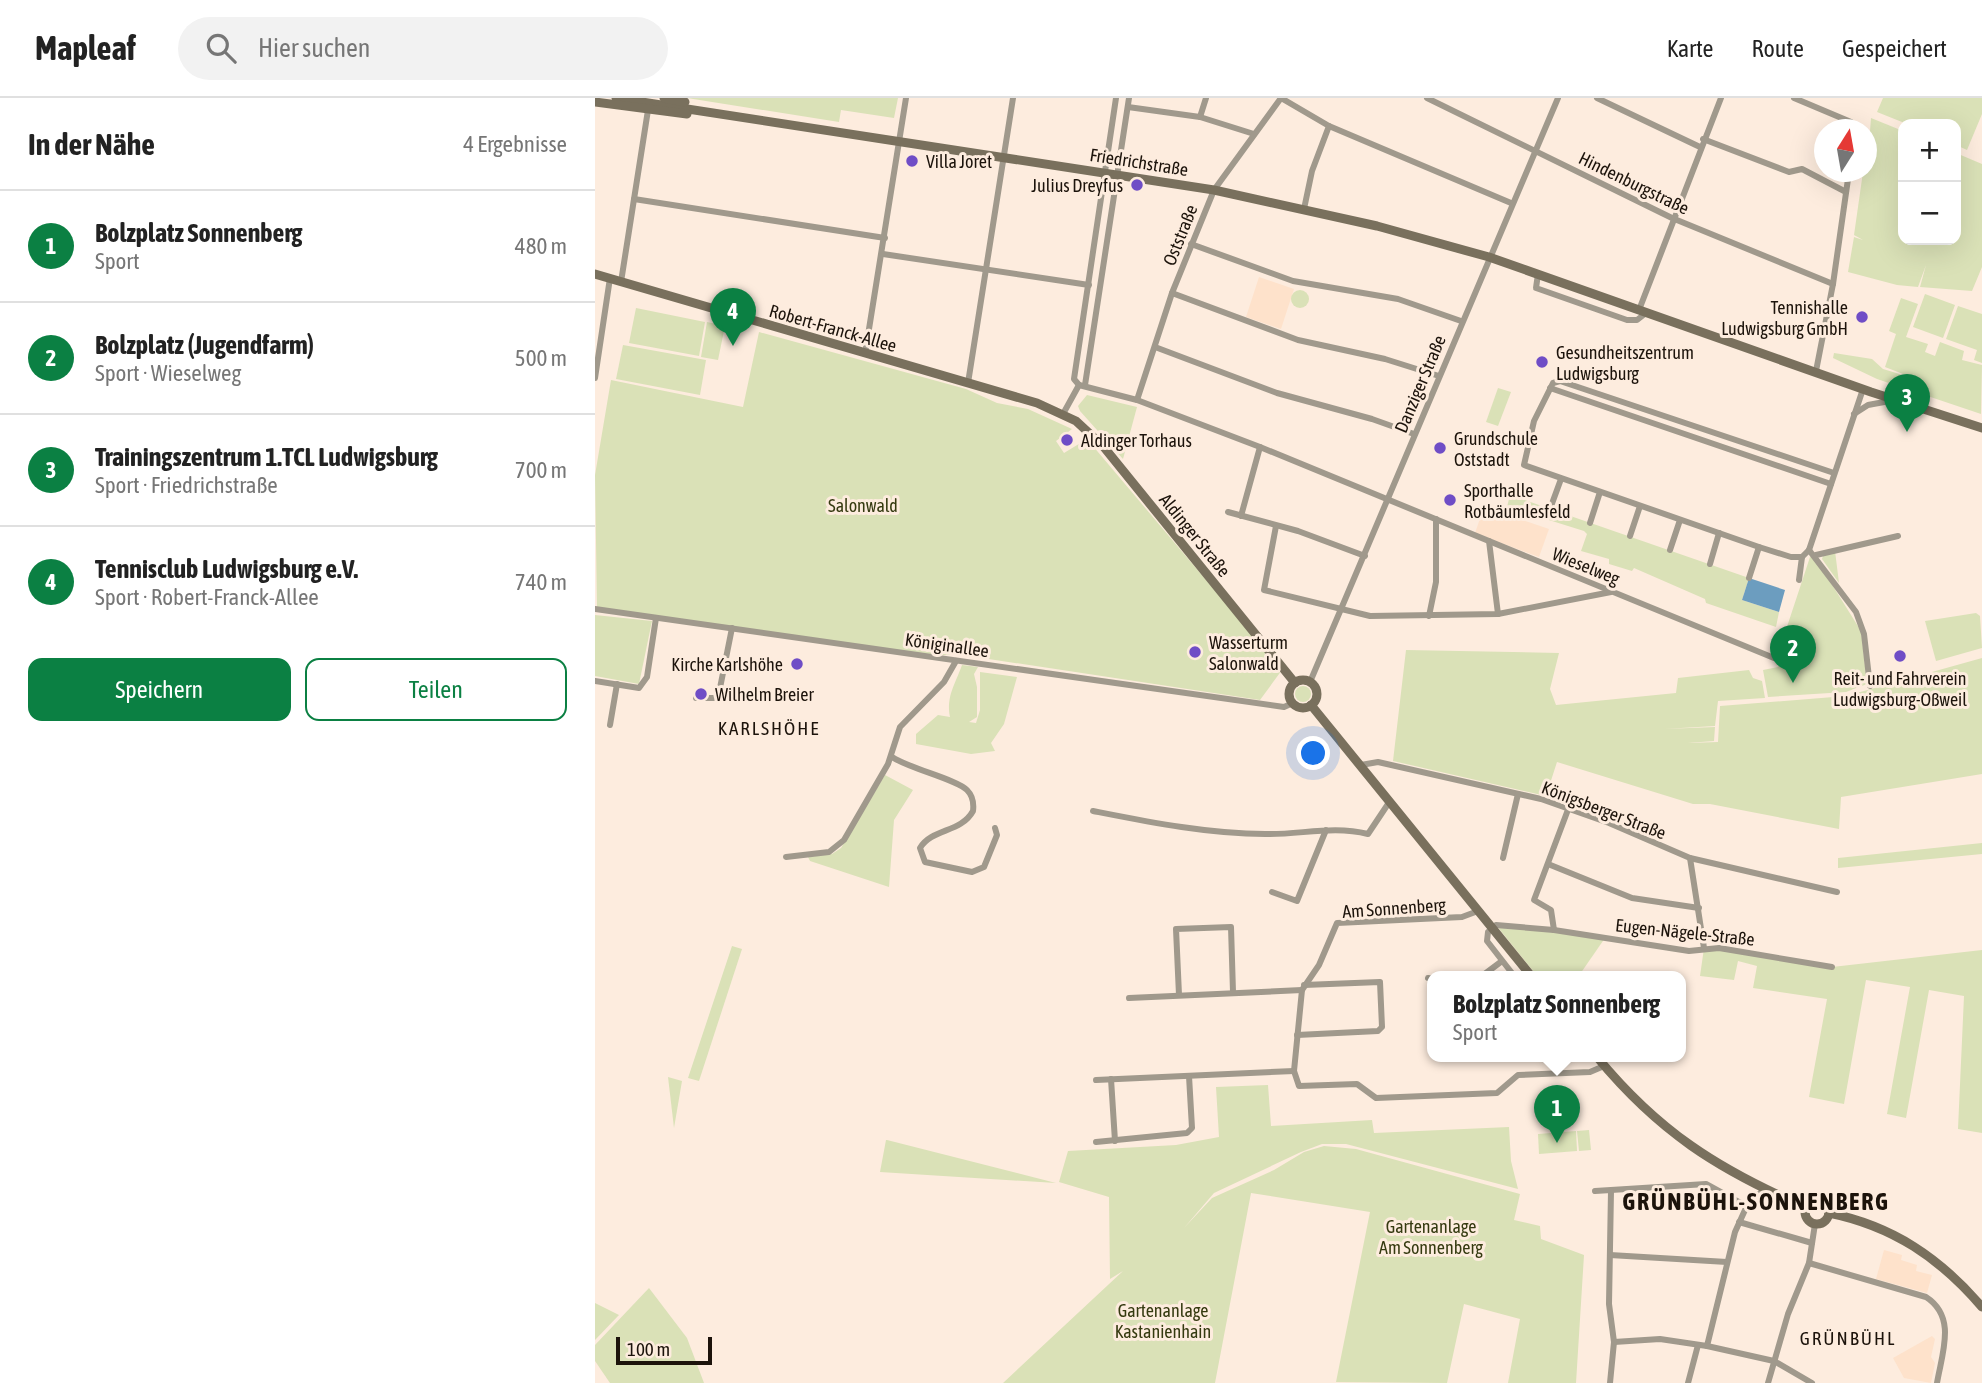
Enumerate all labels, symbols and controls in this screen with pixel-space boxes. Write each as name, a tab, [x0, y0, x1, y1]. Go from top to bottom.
search box	[178, 17, 668, 80]
text: Mapleaf	[35, 29, 136, 67]
icon: search	[202, 29, 240, 67]
text: Hier suchen	[258, 33, 370, 63]
text: Karte	[1667, 35, 1713, 62]
text: Route	[1751, 35, 1804, 62]
text: Gespeichert	[1842, 35, 1947, 62]
north arrow	[1814, 119, 1877, 182]
map controls	[1898, 119, 1961, 245]
button: +	[1898, 119, 1961, 182]
text: In der Nähe	[28, 127, 155, 161]
text: 4 Ergebnisse	[463, 131, 567, 157]
street label: Friedrichstraße	[1088, 144, 1190, 180]
street label: Hindenburgstraße	[1575, 147, 1693, 219]
place label: Villa Joret	[926, 151, 992, 172]
marker: Villa Joret	[904, 153, 920, 169]
place label: Julius Dreyfus	[1031, 175, 1123, 196]
marker: Julius Dreyfus	[1129, 177, 1145, 193]
button: −	[1898, 182, 1961, 245]
street label: Oststraße	[1158, 202, 1202, 268]
text: Bolzplatz Sonnenberg	[95, 218, 302, 248]
text: 1	[46, 233, 56, 259]
text: 480 m	[515, 233, 567, 259]
text: Sport	[95, 248, 140, 274]
pin: 4	[710, 288, 756, 346]
place label: Tennishalle Ludwigsburg GmbH	[1721, 297, 1848, 339]
street label: Robert-Franck-Allee	[767, 300, 899, 356]
marker: Tennishalle Ludwigsburg GmbH	[1854, 309, 1870, 325]
text: Bolzplatz (Jugendfarm)	[95, 330, 314, 360]
street label: Danziger Straße	[1390, 332, 1450, 436]
place label: Gesundheitszentrum Ludwigsburg	[1556, 342, 1694, 384]
text: 2	[46, 345, 56, 371]
text: 500 m	[515, 345, 567, 371]
marker: Gesundheitszentrum Ludwigsburg	[1534, 354, 1550, 370]
text: Sport · Wieselweg	[95, 360, 241, 386]
pin: 3	[1884, 374, 1930, 432]
place label: Grundschule Oststadt	[1454, 428, 1538, 470]
place label: Aldinger Torhaus	[1081, 430, 1192, 451]
marker: Aldinger Torhaus	[1059, 432, 1075, 448]
marker: Grundschule Oststadt	[1432, 440, 1448, 456]
text: Trainingszentrum 1.TCL Ludwigsburg	[95, 442, 438, 472]
text: 3	[46, 457, 56, 483]
text: 700 m	[515, 457, 567, 483]
text: Sport · Friedrichstraße	[95, 472, 278, 498]
place label: Sporthalle Rotbäumlesfeld	[1464, 480, 1571, 522]
street label: Aldinger Straße	[1155, 489, 1235, 581]
marker: Sporthalle Rotbäumlesfeld	[1442, 492, 1458, 508]
park label: Salonwald	[828, 495, 898, 516]
street label: Wieselweg	[1549, 543, 1623, 589]
text: Tennisclub Ludwigsburg e.V.	[95, 554, 358, 584]
text: 4	[46, 569, 56, 595]
text: 740 m	[515, 569, 567, 595]
text: Sport · Robert-Franck-Allee	[95, 584, 319, 610]
pin: 2	[1770, 625, 1816, 683]
street label: Königinallee	[904, 629, 990, 661]
place label: Wasserturm Salonwald	[1209, 632, 1288, 674]
marker: Wasserturm Salonwald	[1187, 644, 1203, 660]
marker: Reit- und Fahrverein Ludwigsburg-Oßweil	[1892, 648, 1908, 664]
place label: Kirche Karlshöhe	[671, 654, 783, 675]
marker: Kirche Karlshöhe	[789, 656, 805, 672]
button: Speichern	[28, 658, 291, 721]
button: Teilen	[305, 658, 567, 721]
place label: Reit- und Fahrverein Ludwigsburg-Oßweil	[1833, 668, 1967, 710]
place label: Wilhelm Breier	[715, 684, 814, 705]
marker: Wilhelm Breier	[693, 686, 709, 702]
district label: KARLSHÖHE	[718, 717, 820, 739]
your location	[1296, 736, 1330, 770]
street label: Königsberger Straße	[1539, 777, 1669, 843]
street label: Am Sonnenberg	[1341, 894, 1447, 922]
street label: Eugen-Nägele-Straße	[1614, 914, 1756, 950]
popup	[1427, 971, 1686, 1062]
text: Bolzplatz Sonnenberg	[1453, 989, 1660, 1019]
text: Sport	[1453, 1019, 1497, 1045]
pin: 1	[1534, 1085, 1580, 1143]
district label: GRÜNBÜHL-SONNENBERG	[1622, 1188, 1890, 1215]
park label: Gartenanlage Am Sonnenberg	[1379, 1216, 1483, 1258]
park label: Gartenanlage Kastanienhain	[1115, 1300, 1211, 1342]
district label: GRÜNBÜHL	[1800, 1327, 1896, 1349]
scale bar	[616, 1334, 712, 1366]
text: 100 m	[627, 1338, 670, 1360]

